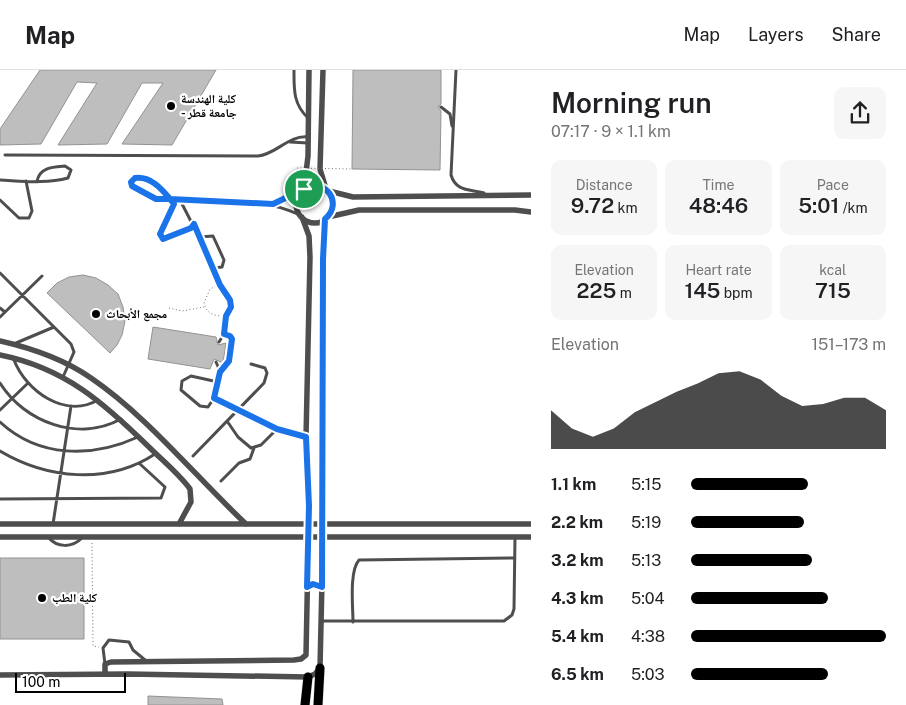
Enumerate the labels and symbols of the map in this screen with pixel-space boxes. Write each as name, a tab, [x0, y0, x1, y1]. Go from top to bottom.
place label: كلية الهندسة - جامعة قطر	[181, 92, 237, 120]
marker: كلية الهندسة - جامعة قطر	[165, 100, 177, 112]
pin	[283, 168, 325, 210]
place label: مجمع الأبحاث	[106, 307, 168, 322]
marker: مجمع الأبحاث	[90, 308, 102, 320]
place label: كلية الطب	[52, 591, 98, 605]
marker: كلية الطب	[36, 592, 48, 604]
scale bar	[15, 670, 126, 693]

